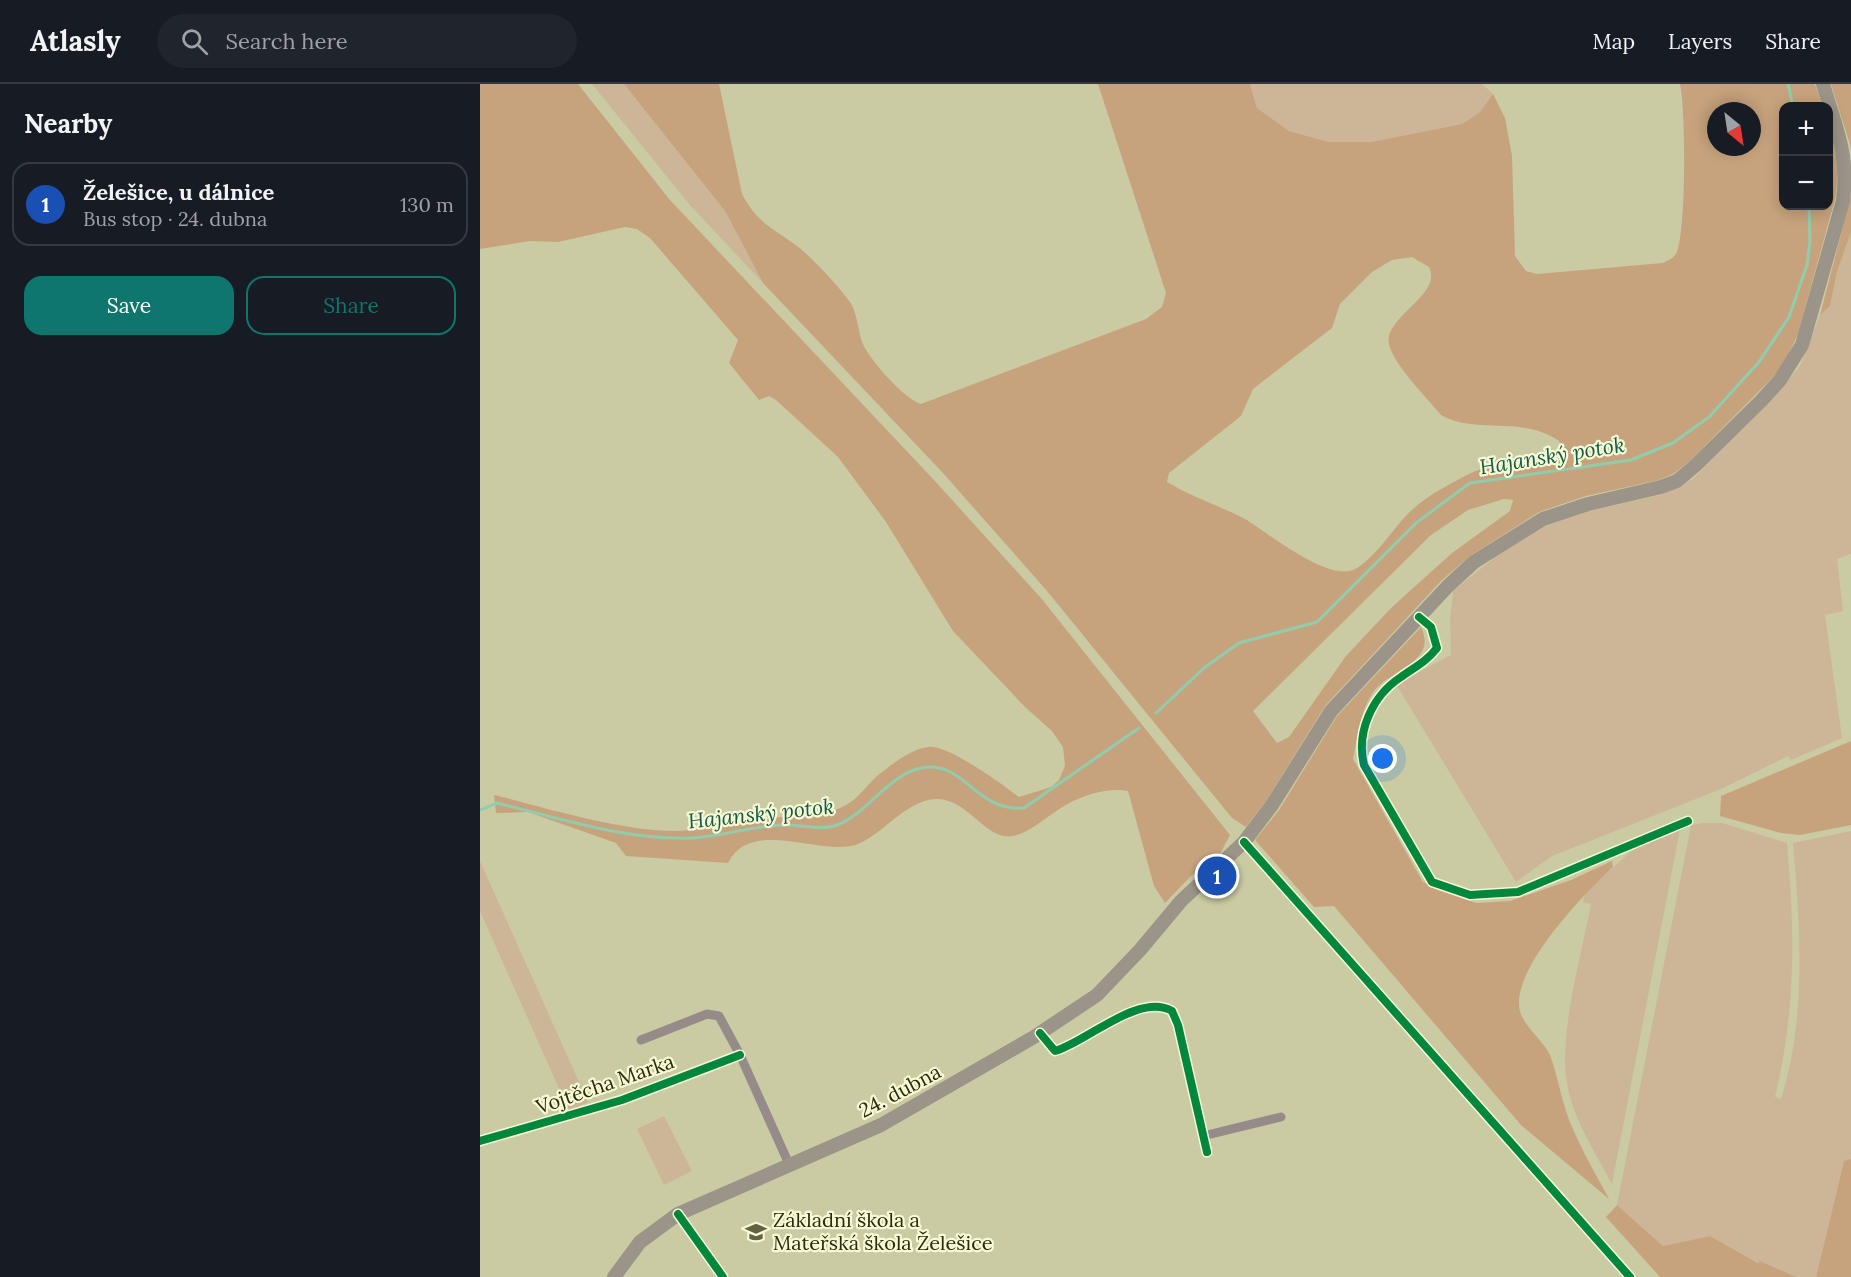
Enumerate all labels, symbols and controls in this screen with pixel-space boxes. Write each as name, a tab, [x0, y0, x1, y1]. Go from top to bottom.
search box	[157, 14, 577, 68]
text: Atlasly	[30, 23, 121, 59]
icon: search	[178, 25, 211, 58]
text: Search here	[226, 27, 348, 55]
text: Map	[1592, 28, 1635, 55]
text: Layers	[1668, 28, 1732, 55]
text: Share	[1765, 28, 1821, 55]
north arrow	[1707, 102, 1761, 156]
map controls	[1779, 102, 1833, 210]
button: +	[1779, 102, 1833, 156]
text: Nearby	[24, 107, 112, 140]
button: −	[1779, 156, 1833, 210]
text: Želešice, u dálnice	[83, 178, 274, 206]
text: 1	[41, 192, 50, 217]
text: 130 m	[400, 192, 454, 217]
text: Bus stop · 24. dubna	[83, 206, 267, 231]
button: Save	[24, 276, 234, 335]
button: Share	[246, 276, 456, 335]
water label: Hajanský potok	[1477, 431, 1626, 480]
your location	[1368, 744, 1397, 773]
water label: Hajanský potok	[687, 792, 835, 835]
pin: 1	[1198, 854, 1236, 898]
street label: Vojtěcha Marka	[531, 1048, 677, 1119]
street label: 24. dubna	[854, 1059, 945, 1123]
place label: Základní škola a Mateřská škola Želešice	[773, 1207, 993, 1255]
school or university icon: Základní škola a Mateřská škola Želešice	[744, 1220, 768, 1244]

